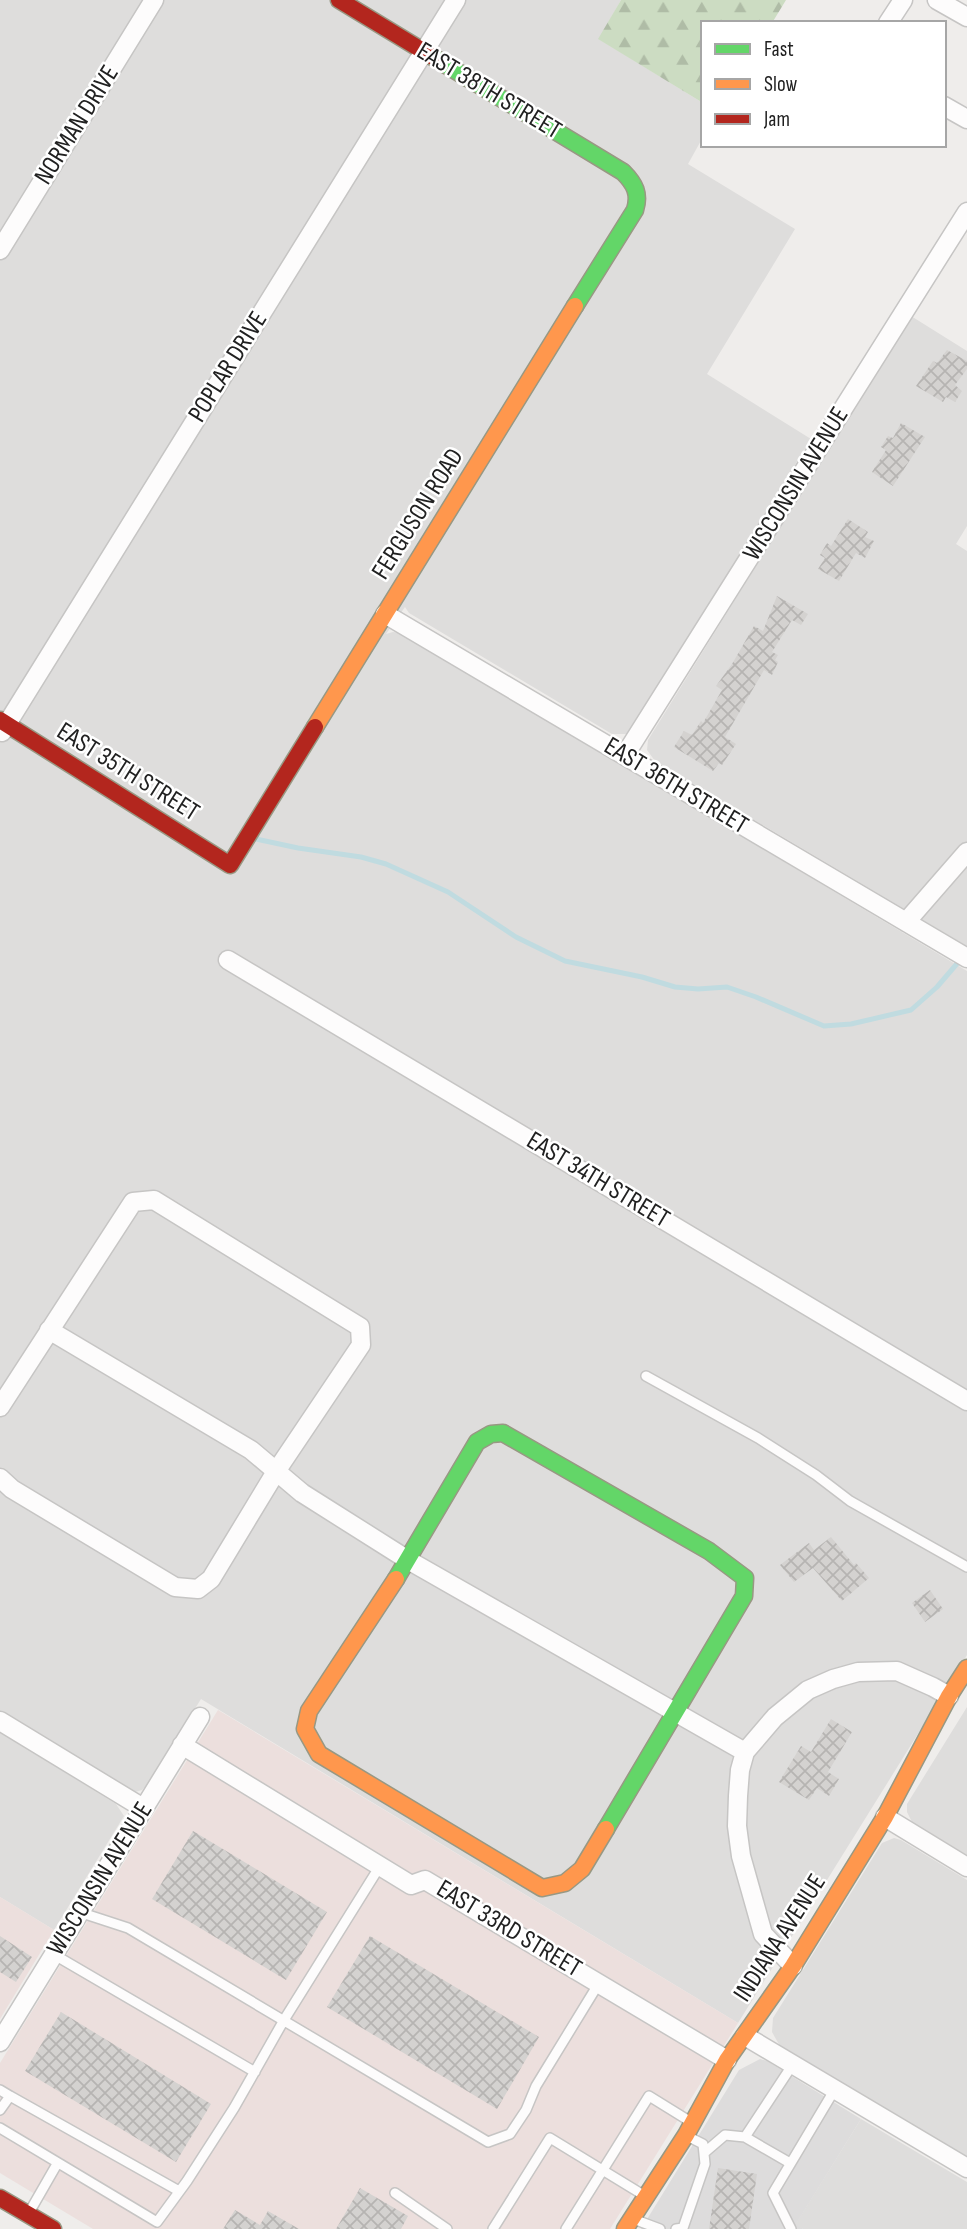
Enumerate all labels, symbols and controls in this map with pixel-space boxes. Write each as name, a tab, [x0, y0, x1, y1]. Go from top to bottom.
legend	[701, 21, 946, 147]
street label: EAST 38TH STREET	[411, 36, 567, 146]
text: Fast	[764, 37, 794, 62]
street label: NORMAN DRIVE	[28, 60, 126, 190]
text: Slow	[764, 72, 798, 97]
text: Jam	[763, 107, 790, 132]
street label: POPLAR DRIVE	[182, 306, 274, 428]
street label: WISCONSIN AVENUE	[736, 401, 856, 567]
street label: FERGUSON ROAD	[366, 443, 470, 585]
street label: EAST 35TH STREET	[51, 716, 205, 828]
street label: EAST 36TH STREET	[598, 731, 754, 841]
street label: EAST 34TH STREET	[521, 1125, 675, 1235]
street label: WISCONSIN AVENUE	[40, 1796, 160, 1962]
street label: INDIANA AVENUE	[727, 1868, 833, 2008]
street label: EAST 33RD STREET	[431, 1874, 587, 1984]

